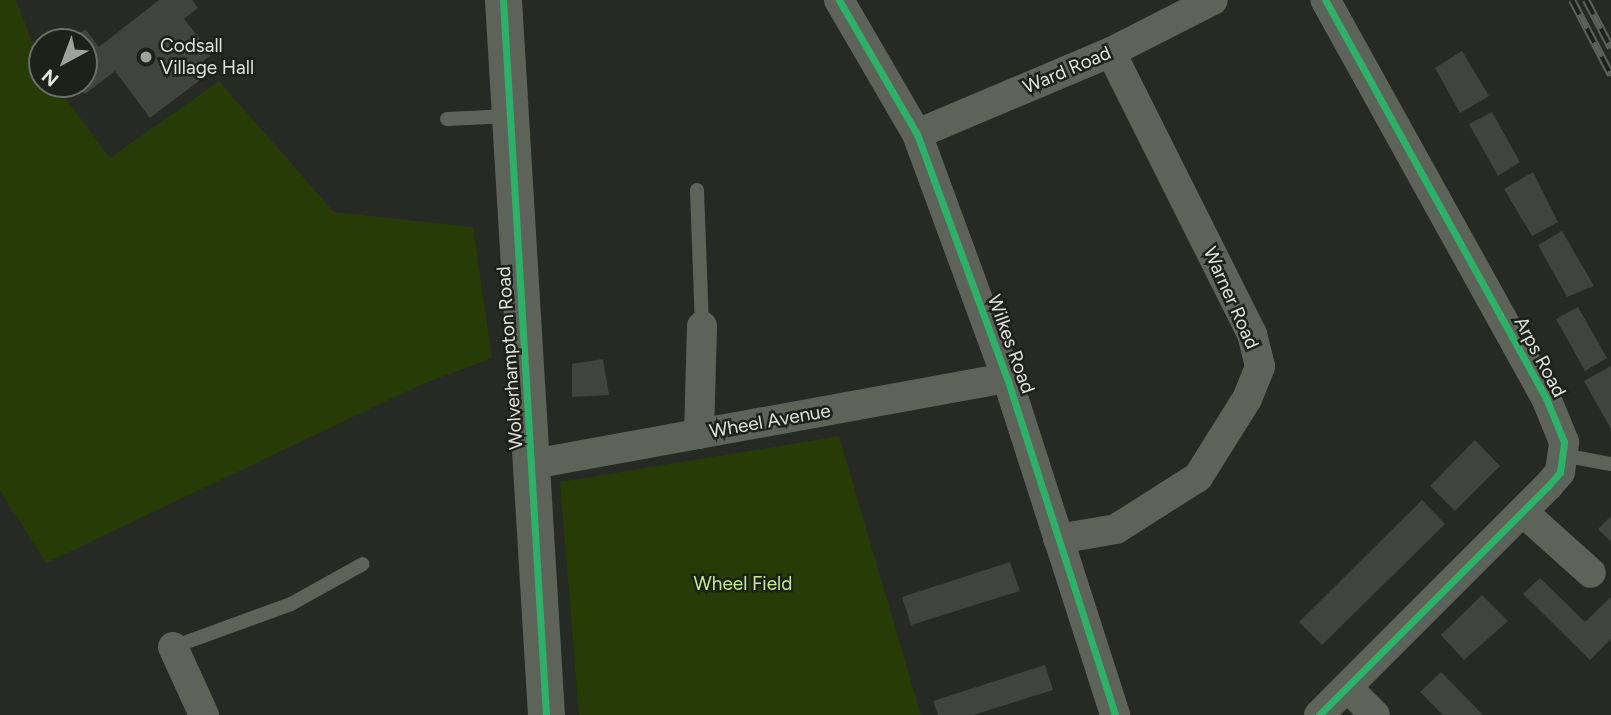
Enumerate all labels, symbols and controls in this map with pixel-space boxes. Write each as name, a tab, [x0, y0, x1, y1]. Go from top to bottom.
north arrow	[28, 28, 98, 98]
place label: Codsall Village Hall	[160, 35, 254, 79]
street label: Ward Road	[1020, 41, 1114, 99]
marker: Codsall Village Hall	[138, 49, 154, 65]
text: N	[37, 64, 63, 91]
street label: Warner Road	[1198, 243, 1264, 353]
street label: Wolverhampton Road	[492, 265, 528, 451]
street label: Wilkes Road	[983, 291, 1039, 397]
street label: Arps Road	[1509, 313, 1571, 401]
street label: Wheel Avenue	[708, 399, 832, 443]
park label: Wheel Field	[694, 573, 792, 595]

